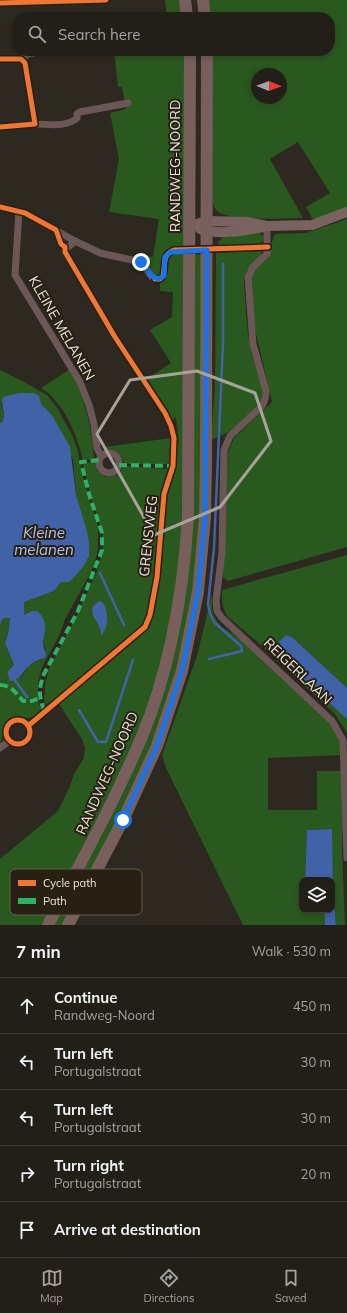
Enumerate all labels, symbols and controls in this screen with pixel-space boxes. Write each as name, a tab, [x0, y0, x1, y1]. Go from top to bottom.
search box	[12, 12, 335, 56]
icon: search	[26, 23, 48, 45]
text: Search here	[58, 25, 140, 44]
north arrow	[251, 68, 287, 104]
street label: RANDWEG-NOORD	[166, 100, 184, 232]
route end	[132, 253, 150, 271]
street label: KLEINE MELANEN	[25, 273, 99, 383]
street label: GRENSWEG	[135, 495, 161, 577]
water label: Kleine melanen	[14, 523, 74, 559]
street label: REIGERLAAN	[260, 634, 336, 708]
street label: RANDWEG-NOORD	[72, 709, 142, 837]
route start	[114, 811, 132, 829]
legend	[10, 869, 142, 915]
text: Cycle path	[43, 876, 96, 890]
map controls	[299, 877, 335, 913]
button: layers	[299, 877, 335, 913]
text: Path	[43, 894, 67, 908]
text: 7 min	[16, 941, 61, 962]
text: Walk · 530 m	[252, 943, 331, 959]
text: Continue	[54, 988, 117, 1007]
icon: ahead	[16, 995, 38, 1017]
text: 450 m	[293, 998, 331, 1014]
text: Randweg-Noord	[54, 1007, 155, 1023]
text: Turn left	[54, 1044, 113, 1063]
icon: left	[16, 1051, 38, 1073]
text: 30 m	[301, 1054, 331, 1070]
text: Portugalstraat	[54, 1063, 141, 1079]
text: Turn left	[54, 1100, 113, 1119]
icon: left	[16, 1107, 38, 1129]
text: 30 m	[301, 1110, 331, 1126]
text: Portugalstraat	[54, 1119, 141, 1135]
text: Turn right	[54, 1156, 124, 1175]
icon: right	[16, 1163, 38, 1185]
text: 20 m	[301, 1166, 331, 1182]
text: Portugalstraat	[54, 1175, 141, 1191]
icon: arrive	[16, 1219, 38, 1241]
text: Arrive at destination	[54, 1220, 201, 1239]
tab: Map	[40, 1267, 63, 1305]
tab: Directions	[144, 1267, 194, 1305]
tab: Saved	[275, 1267, 307, 1305]

